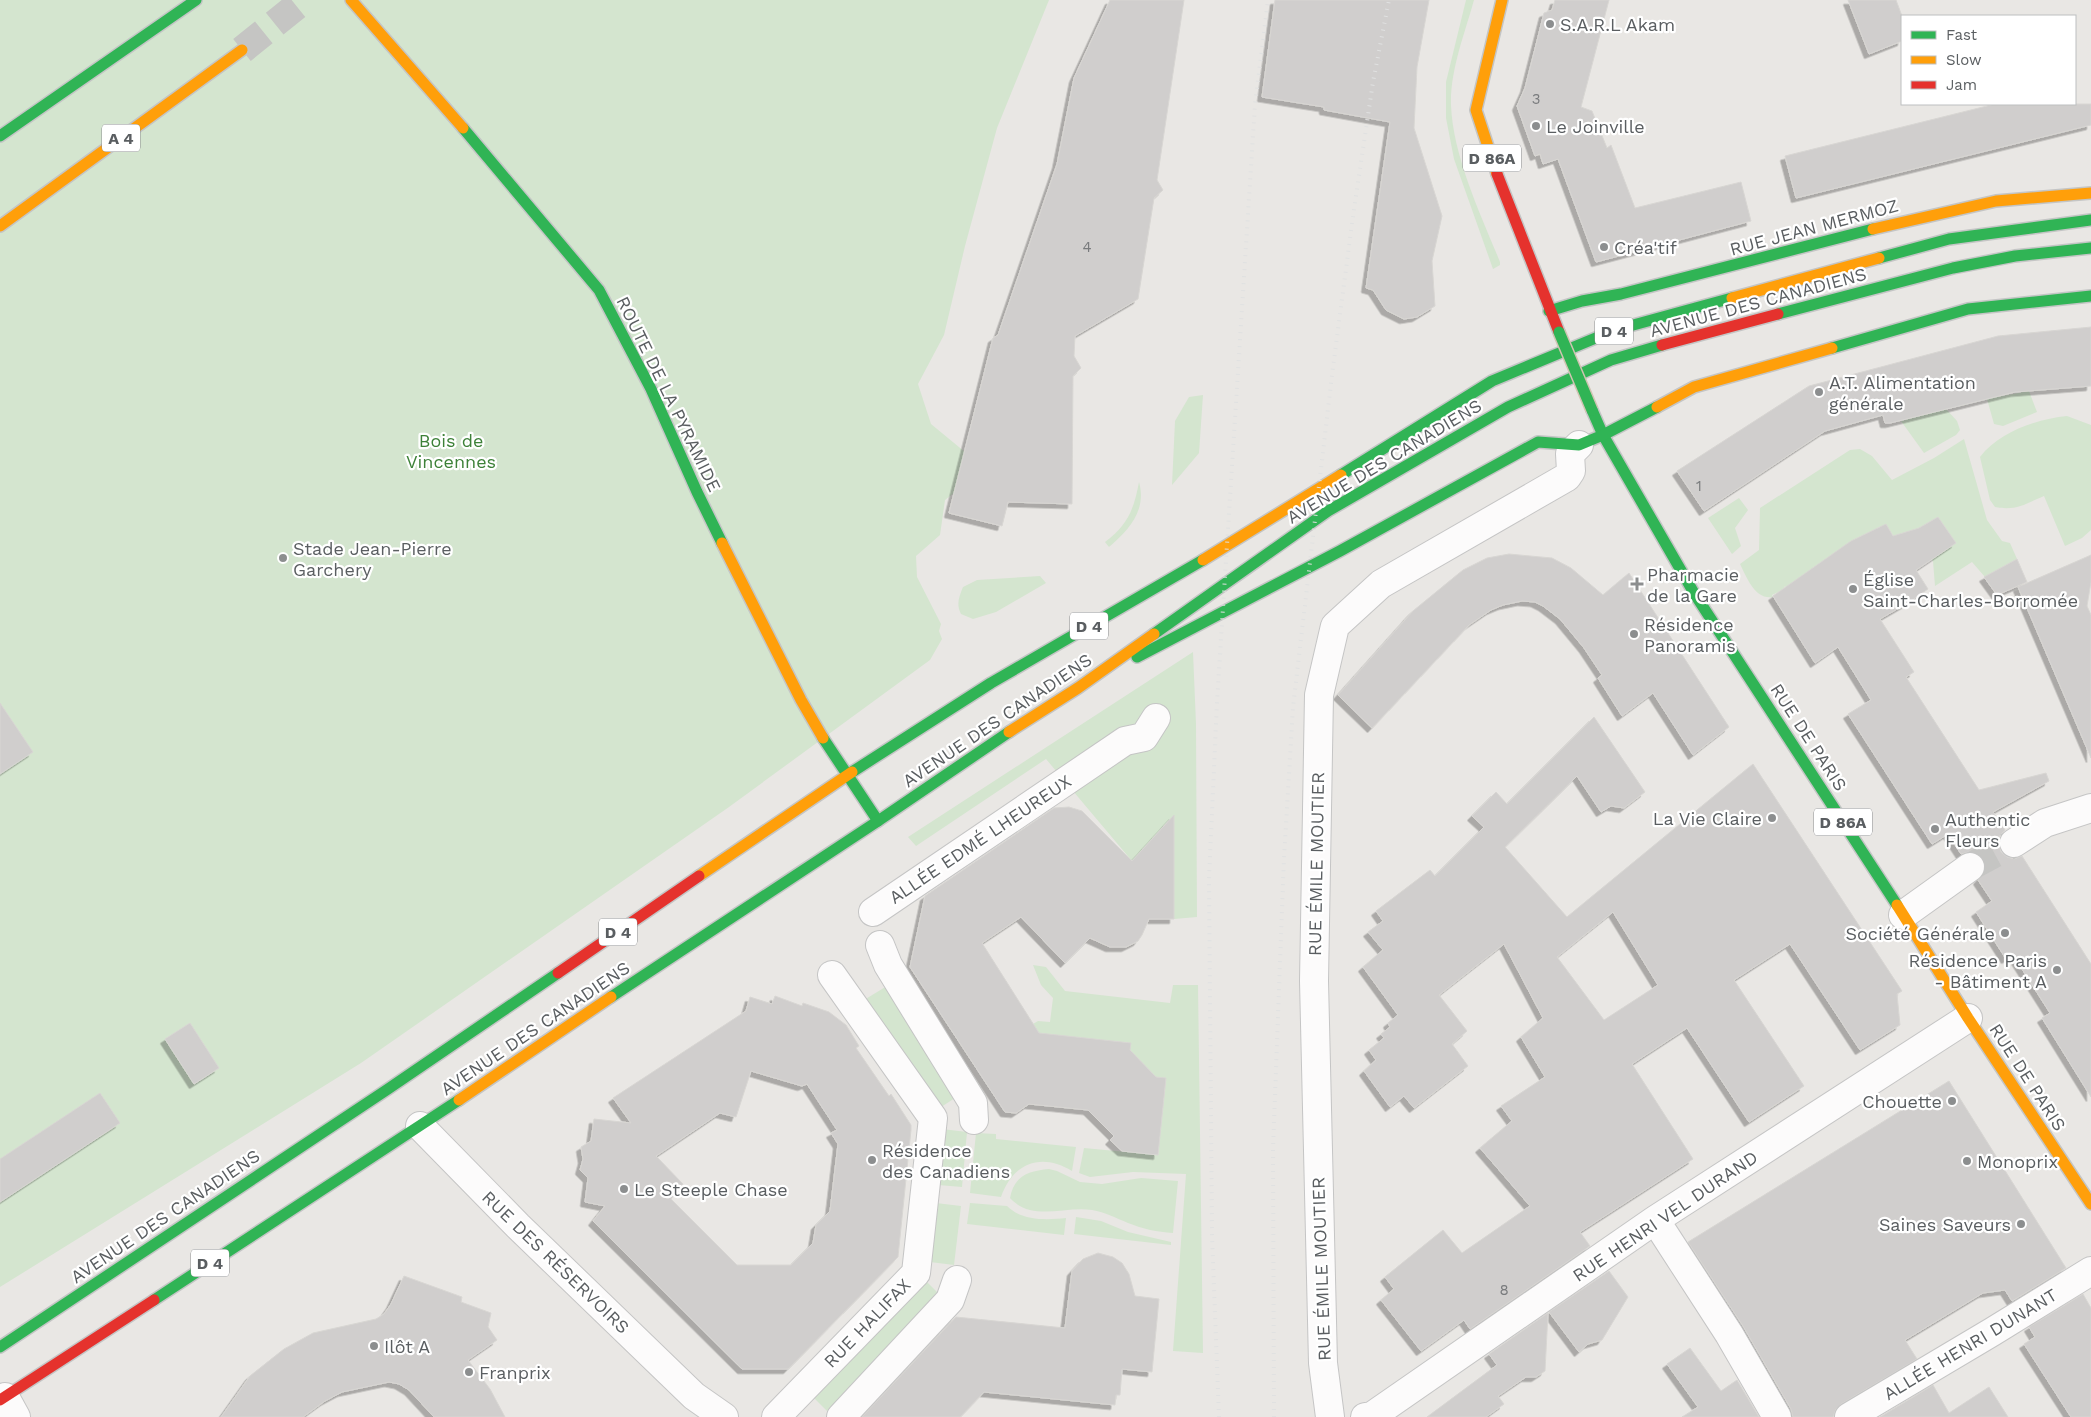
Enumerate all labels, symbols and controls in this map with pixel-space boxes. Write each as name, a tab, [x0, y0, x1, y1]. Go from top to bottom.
place label: S.A.R.L Akam	[1560, 14, 1675, 35]
legend	[1901, 15, 2076, 105]
marker: S.A.R.L Akam	[1544, 18, 1556, 30]
text: Fast	[1946, 26, 1978, 44]
text: Slow	[1946, 51, 1982, 69]
text: Jam	[1946, 76, 1977, 94]
house number: 3	[1532, 90, 1540, 108]
place label: Le Joinville	[1546, 116, 1645, 137]
marker: Le Joinville	[1530, 120, 1542, 132]
road number: A 4	[102, 125, 140, 152]
road number: D 86A	[1463, 144, 1521, 172]
street label: RUE JEAN MERMOZ	[1727, 194, 1901, 260]
place label: Créa'tif	[1614, 237, 1677, 258]
house number: 4	[1082, 238, 1092, 256]
marker: Créa'tif	[1598, 241, 1610, 253]
street label: AVENUE DES CANADIENS	[1647, 263, 1869, 341]
street label: ROUTE DE LA PYRAMIDE	[612, 293, 726, 495]
road number: D 4	[1595, 318, 1633, 344]
place label: A.T. Alimentation générale	[1829, 372, 1976, 414]
marker: A.T. Alimentation générale	[1813, 386, 1825, 398]
street label: AVENUE DES CANADIENS	[1283, 394, 1485, 528]
park label: Bois de Vincennes	[406, 430, 496, 472]
house number: 1	[1696, 477, 1702, 495]
place label: Stade Jean-Pierre Garchery	[293, 538, 452, 580]
marker: Stade Jean-Pierre Garchery	[277, 552, 289, 564]
place label: Pharmacie de la Gare	[1647, 564, 1739, 606]
place label: Église Saint-Charles-Borromée	[1863, 569, 2078, 611]
marker: Pharmacie de la Gare	[1631, 578, 1643, 590]
marker: Église Saint-Charles-Borromée	[1847, 583, 1859, 595]
road number: D 4	[1070, 612, 1108, 640]
place label: Résidence Panoramis	[1644, 614, 1736, 656]
marker: Résidence Panoramis	[1628, 628, 1640, 640]
street label: AVENUE DES CANADIENS	[898, 649, 1096, 791]
street label: RUE DE PARIS	[1766, 679, 1852, 795]
street label: ALLÉE EDMÉ LHEUREUX	[885, 770, 1075, 908]
street label: RUE ÉMILE MOUTIER	[1304, 772, 1328, 956]
place label: La Vie Claire	[1653, 808, 1762, 829]
road number: D 86A	[1814, 809, 1872, 836]
place label: Authentic Fleurs	[1945, 809, 2030, 851]
marker: La Vie Claire	[1766, 812, 1778, 824]
marker: Authentic Fleurs	[1929, 823, 1941, 835]
road number: D 4	[599, 919, 637, 946]
place label: Société Générale	[1845, 923, 1995, 944]
marker: Société Générale	[1999, 927, 2011, 939]
place label: Résidence Paris - Bâtiment A	[1908, 950, 2047, 992]
street label: AVENUE DES CANADIENS	[436, 957, 634, 1099]
marker: Résidence Paris - Bâtiment A	[2051, 964, 2063, 976]
street label: RUE DE PARIS	[1985, 1019, 2071, 1135]
place label: Chouette	[1862, 1091, 1942, 1112]
marker: Chouette	[1946, 1095, 1958, 1107]
place label: Résidence des Canadiens	[882, 1140, 1010, 1182]
street label: AVENUE DES CANADIENS	[66, 1145, 264, 1287]
street label: RUE HENRI VEL DURAND	[1569, 1146, 1761, 1286]
place label: Monoprix	[1977, 1151, 2058, 1172]
marker: Résidence des Canadiens	[866, 1154, 878, 1166]
marker: Monoprix	[1961, 1155, 1973, 1167]
street label: RUE ÉMILE MOUTIER	[1307, 1177, 1335, 1361]
place label: Le Steeple Chase	[634, 1179, 788, 1200]
marker: Le Steeple Chase	[618, 1183, 630, 1195]
street label: RUE DES RÉSERVOIRS	[478, 1186, 634, 1338]
place label: Saines Saveurs	[1879, 1214, 2011, 1235]
marker: Saines Saveurs	[2015, 1218, 2027, 1230]
road number: D 4	[191, 1250, 229, 1276]
street label: RUE HALIFAX	[819, 1274, 915, 1372]
house number: 8	[1499, 1281, 1509, 1299]
street label: ALLÉE HENRI DUNANT	[1879, 1284, 2061, 1404]
place label: Ilôt A	[384, 1336, 430, 1357]
marker: Ilôt A	[368, 1340, 380, 1352]
place label: Franprix	[479, 1362, 551, 1383]
marker: Franprix	[463, 1366, 475, 1378]

